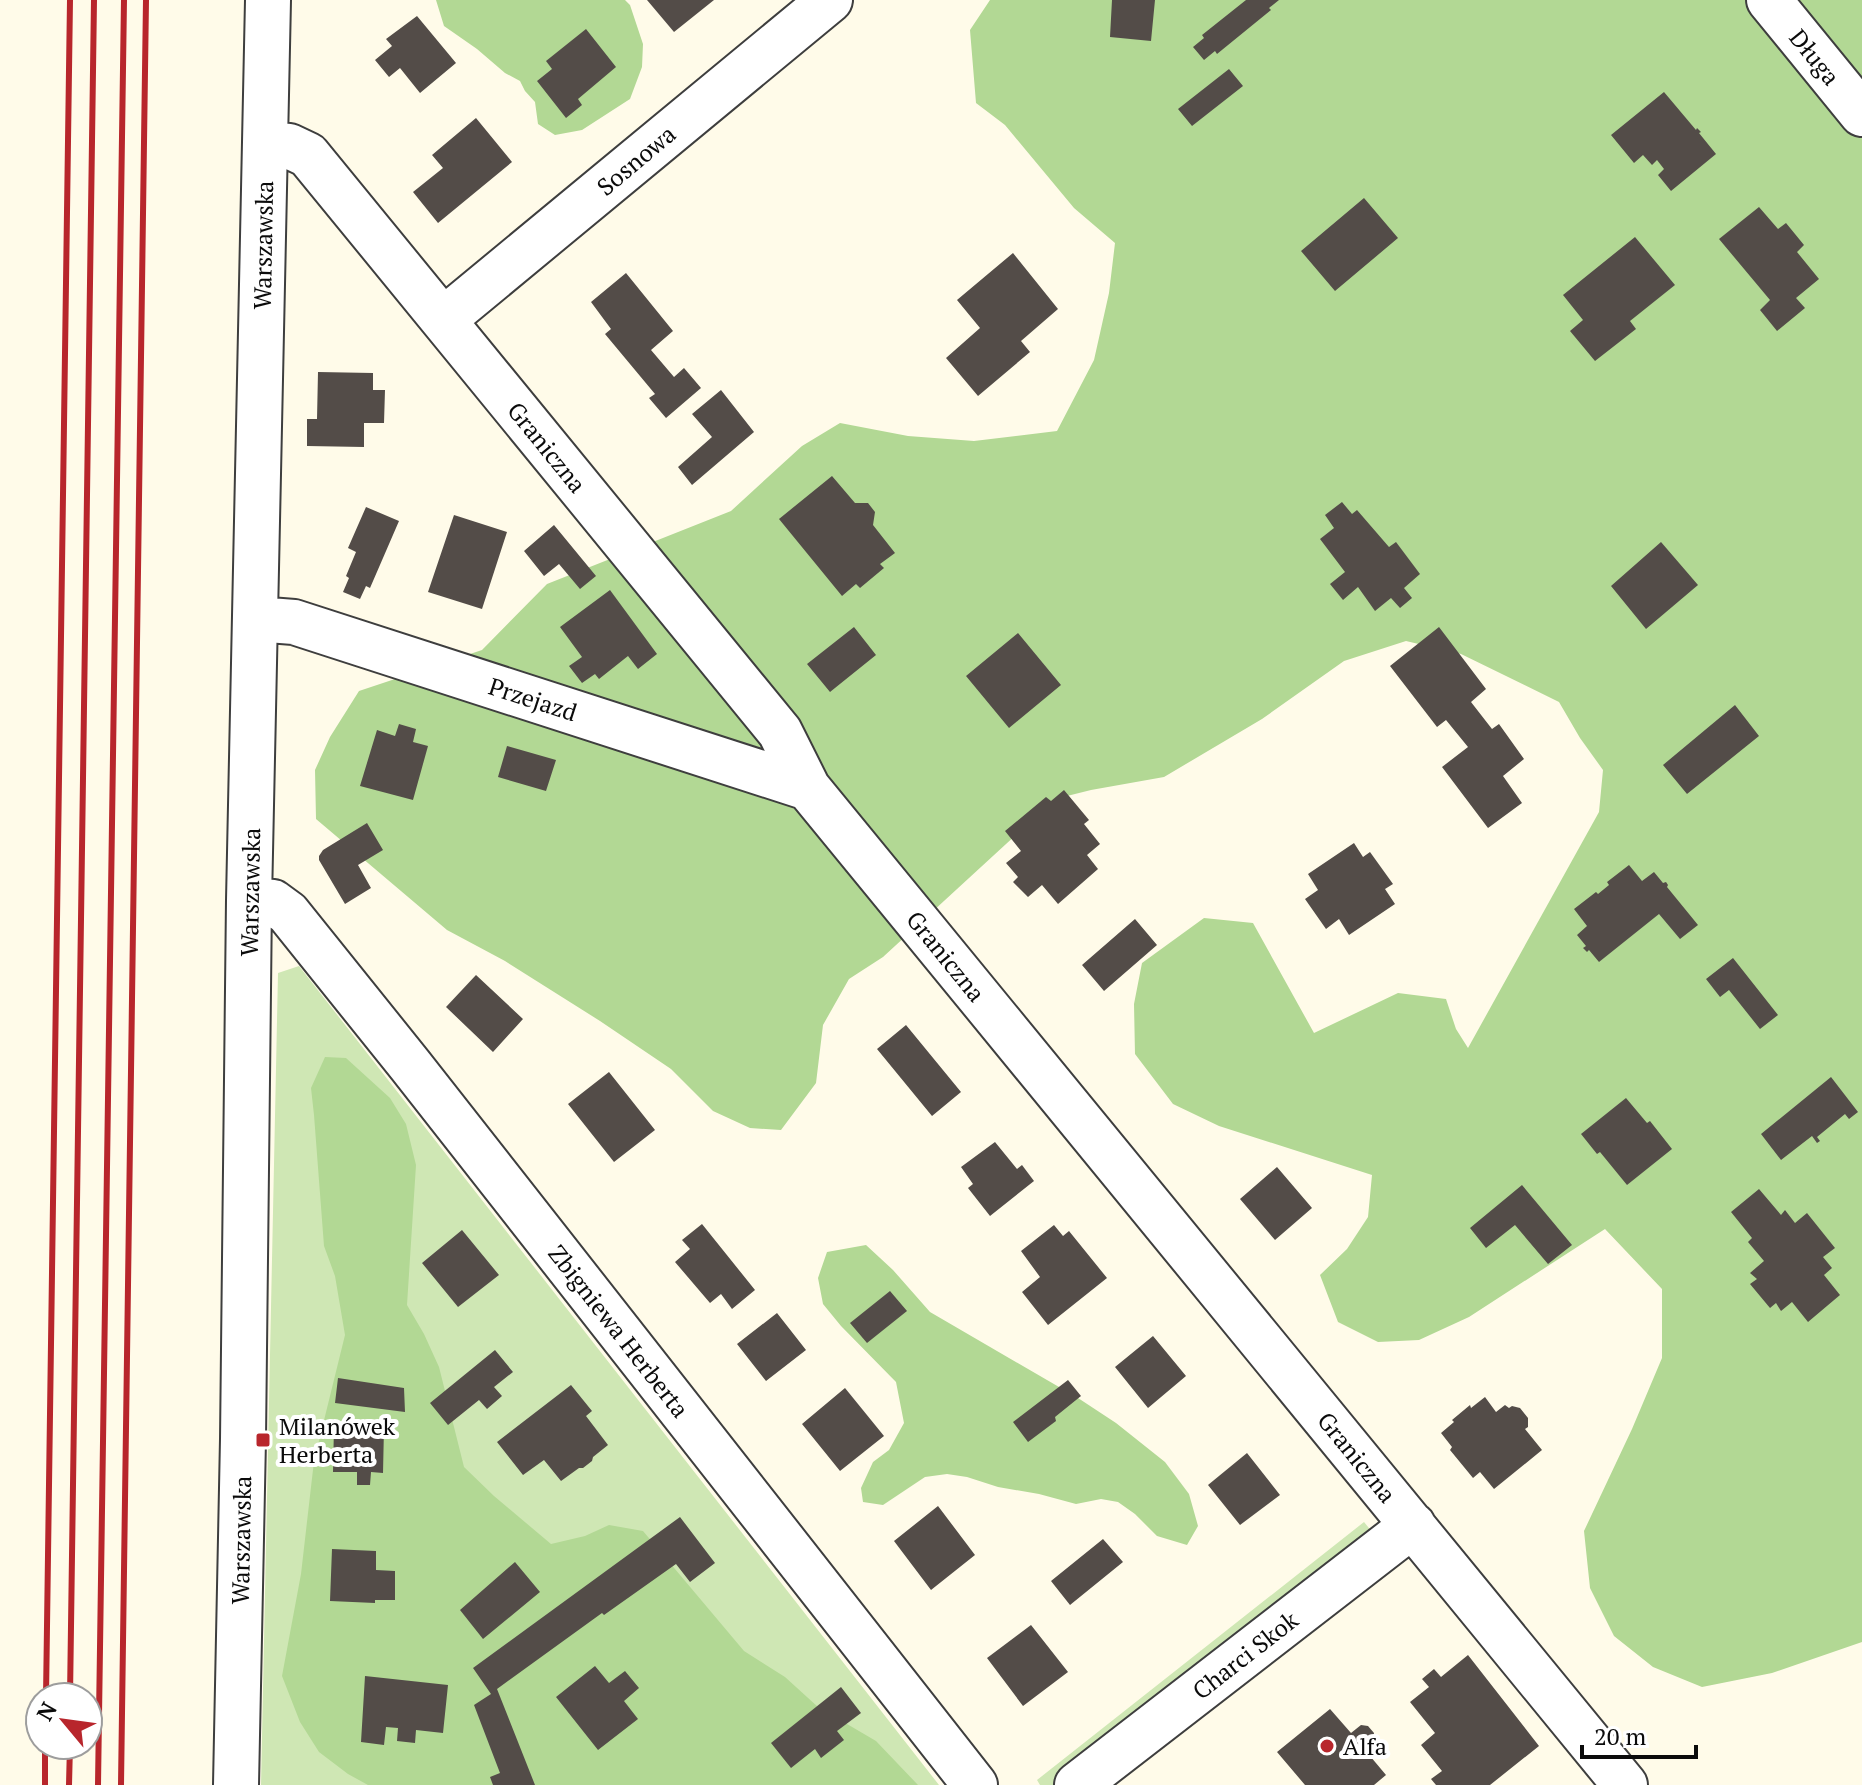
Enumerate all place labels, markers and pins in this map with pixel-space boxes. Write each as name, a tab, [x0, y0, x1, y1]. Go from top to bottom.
place label: Milanówek Herberta	[279, 1410, 396, 1470]
marker: Milanówek Herberta	[254, 1431, 272, 1449]
place label: Alfa	[1343, 1730, 1387, 1762]
marker: Alfa	[1318, 1737, 1336, 1755]

